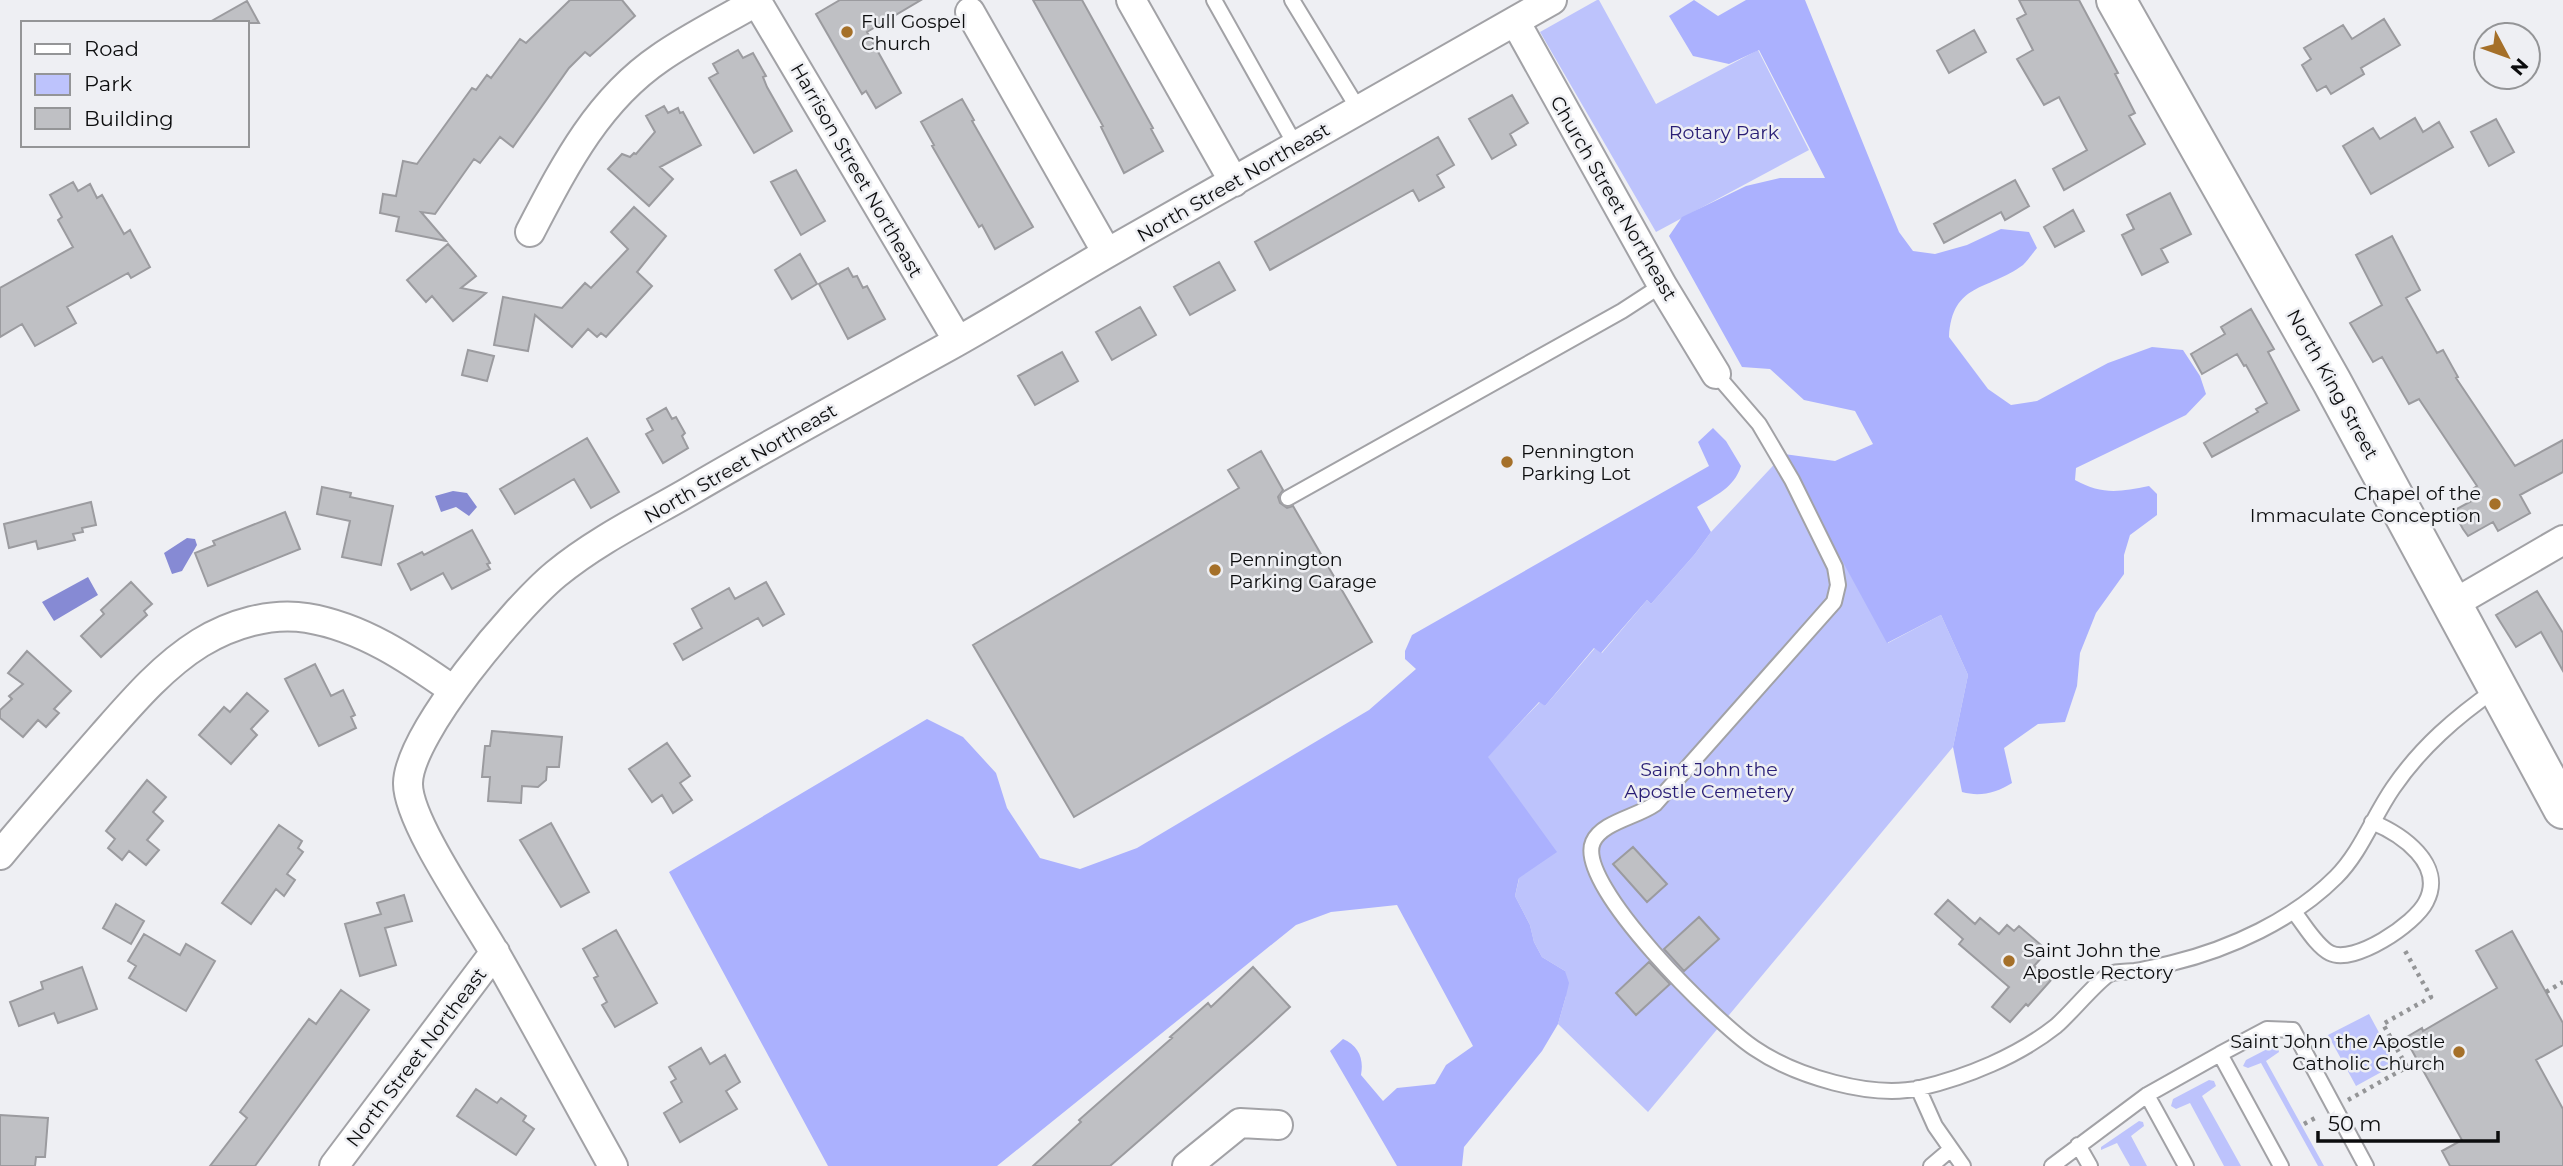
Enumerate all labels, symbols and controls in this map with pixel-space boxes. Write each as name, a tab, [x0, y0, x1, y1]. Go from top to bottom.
place label: Full Gospel Church	[861, 10, 966, 55]
legend	[21, 21, 248, 147]
north arrow	[2472, 21, 2542, 91]
marker: Full Gospel Church	[839, 24, 855, 40]
text: Road	[84, 36, 139, 61]
text: N	[2506, 53, 2533, 80]
street label: Harrison Street Northeast	[786, 59, 928, 282]
text: Park	[84, 71, 132, 96]
street label: Church Street Northeast	[1545, 92, 1682, 305]
text: Building	[84, 106, 174, 131]
street label: North Street Northeast	[1133, 118, 1334, 247]
park label: Rotary Park	[1669, 121, 1780, 144]
street label: North King Street	[2282, 305, 2383, 463]
street label: North Street Northeast	[640, 399, 841, 528]
place label: Pennington Parking Lot	[1521, 440, 1635, 485]
marker: Pennington Parking Lot	[1499, 454, 1515, 470]
place label: Chapel of the Immaculate Conception	[2250, 482, 2481, 527]
marker: Chapel of the Immaculate Conception	[2487, 496, 2503, 512]
place label: Pennington Parking Garage	[1229, 548, 1377, 593]
marker: Pennington Parking Garage	[1207, 562, 1223, 578]
park label: Saint John the Apostle Cemetery	[1624, 758, 1795, 803]
place label: Saint John the Apostle Rectory	[2023, 939, 2174, 984]
marker: Saint John the Apostle Rectory	[2001, 953, 2017, 969]
street label: North Street Northeast	[341, 963, 491, 1151]
place label: Saint John the Apostle Catholic Church	[2230, 1030, 2445, 1075]
marker: Saint John the Apostle Catholic Church	[2451, 1044, 2467, 1060]
scale bar	[2318, 1100, 2498, 1144]
text: 50 m	[2328, 1111, 2382, 1136]

